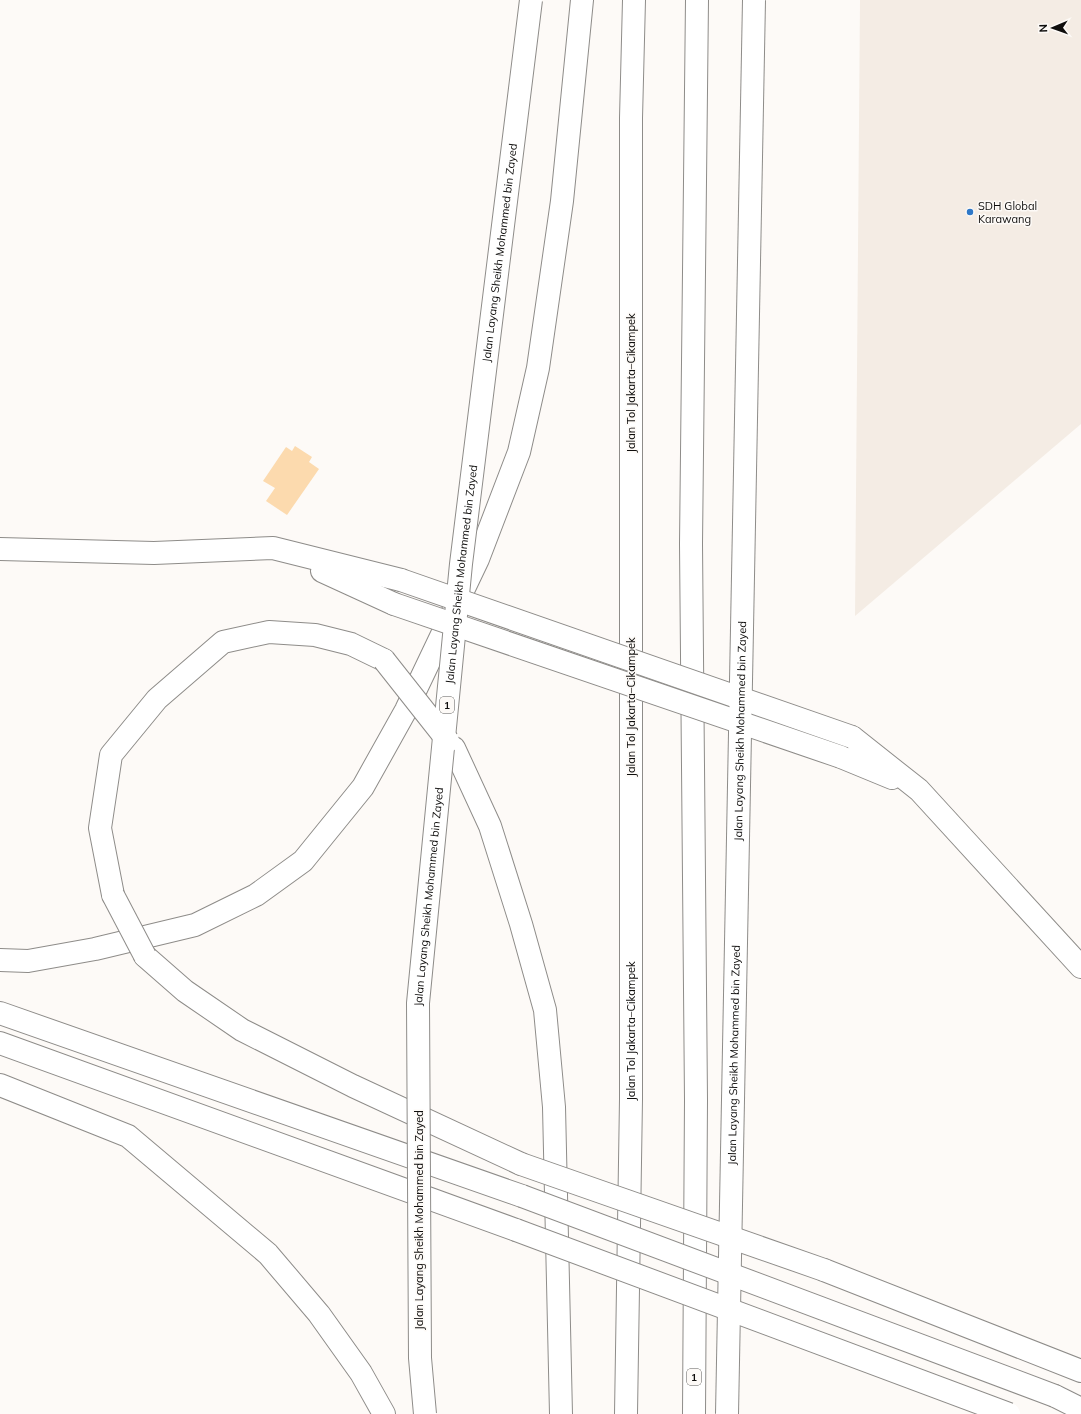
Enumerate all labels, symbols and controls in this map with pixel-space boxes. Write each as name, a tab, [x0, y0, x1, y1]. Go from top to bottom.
north arrow	[1033, 8, 1073, 48]
text: N	[1036, 24, 1050, 33]
street label: Jalan Layang Sheikh Mohammed bin Zayed	[479, 143, 520, 363]
place label: SDH Global Karawang	[978, 199, 1037, 226]
marker: SDH Global Karawang	[965, 207, 975, 217]
street label: Jalan Tol Jakarta–Cikampek	[624, 313, 638, 453]
street label: Jalan Layang Sheikh Mohammed bin Zayed	[442, 464, 480, 684]
street label: Jalan Layang Sheikh Mohammed bin Zayed	[731, 621, 749, 841]
street label: Jalan Tol Jakarta–Cikampek	[624, 637, 638, 777]
road number: 1	[440, 697, 454, 713]
street label: Jalan Layang Sheikh Mohammed bin Zayed	[411, 787, 446, 1006]
street label: Jalan Layang Sheikh Mohammed bin Zayed	[725, 945, 743, 1165]
street label: Jalan Tol Jakarta–Cikampek	[624, 961, 638, 1101]
street label: Jalan Layang Sheikh Mohammed bin Zayed	[412, 1110, 426, 1330]
road number: 1	[687, 1369, 701, 1385]

